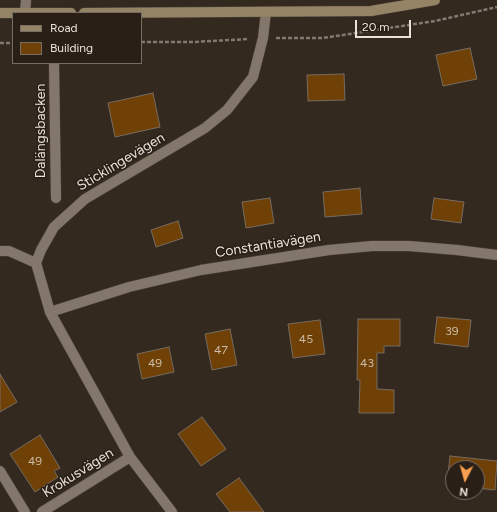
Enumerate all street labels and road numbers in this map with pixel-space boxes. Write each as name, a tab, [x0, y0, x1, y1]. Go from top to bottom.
street label: Dalängsbacken	[33, 84, 49, 178]
street label: Sticklingevägen	[74, 129, 168, 195]
street label: Constantiavägen	[214, 228, 322, 262]
street label: Krokusvägen	[39, 445, 117, 501]

